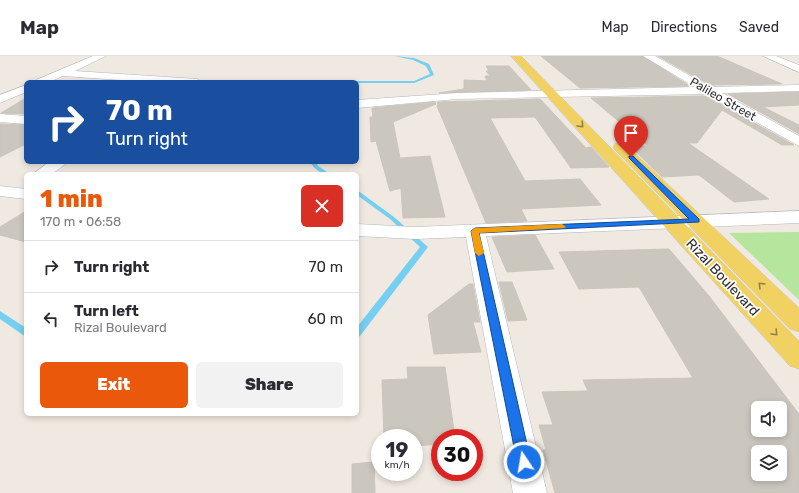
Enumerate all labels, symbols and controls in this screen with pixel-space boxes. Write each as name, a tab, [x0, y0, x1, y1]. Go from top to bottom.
text: Map	[20, 16, 59, 39]
text: Map	[602, 19, 629, 36]
text: Directions	[651, 19, 717, 36]
text: Saved	[739, 19, 779, 36]
street label: Palileo Street	[687, 74, 759, 124]
text: 70 m	[106, 94, 173, 127]
icon: right	[40, 96, 92, 148]
pin	[614, 116, 648, 157]
one-way arrow	[576, 120, 584, 128]
icon: arrive	[620, 122, 642, 144]
text: Turn right	[106, 128, 188, 150]
text: 1 min	[40, 185, 103, 213]
button: close	[301, 185, 343, 227]
text: 170 m · 06:58	[40, 214, 121, 229]
street label: Rizal Boulevard	[682, 235, 763, 320]
icon: right	[40, 256, 62, 278]
text: Turn right	[74, 258, 149, 276]
text: 70 m	[309, 258, 343, 276]
one-way arrow	[758, 283, 766, 290]
text: Turn left	[74, 302, 139, 320]
icon: left	[40, 308, 62, 330]
text: 60 m	[307, 310, 343, 328]
text: Rizal Boulevard	[74, 320, 167, 335]
one-way arrow	[770, 328, 777, 335]
button: Exit	[40, 362, 188, 408]
button: Share	[196, 362, 343, 408]
map controls	[751, 401, 787, 481]
button: sound	[751, 401, 787, 437]
speed limit sign: 30	[431, 429, 483, 481]
text: 19	[386, 438, 408, 462]
position arrow	[503, 441, 545, 483]
button: layers	[751, 445, 787, 481]
text: km/h	[385, 459, 409, 471]

